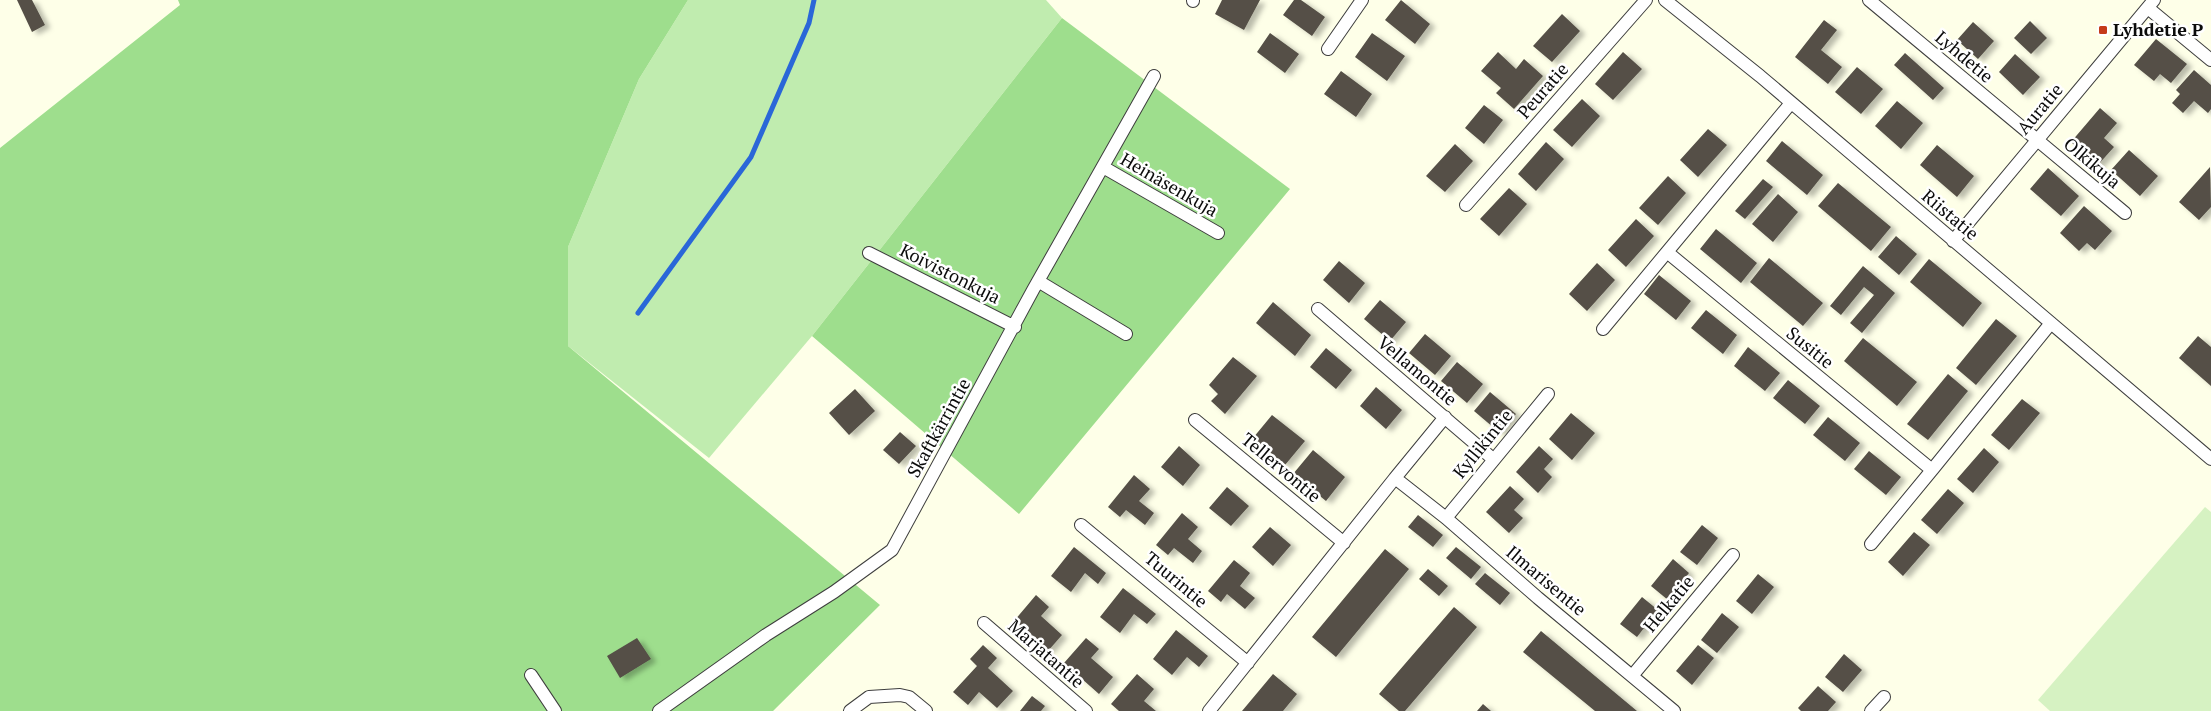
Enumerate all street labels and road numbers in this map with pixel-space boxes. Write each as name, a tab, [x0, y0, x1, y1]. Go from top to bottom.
street label: Lyhdetie	[1931, 25, 1999, 88]
street label: Peuratie	[1511, 57, 1573, 123]
street label: Auratie	[2011, 78, 2068, 139]
street label: Olkikuja	[2059, 131, 2126, 193]
street label: Heinäsenkuja	[1116, 147, 1223, 222]
street label: Riistatie	[1917, 184, 1984, 245]
street label: Koivistonkuja	[896, 238, 1005, 309]
street label: Susitie	[1782, 321, 1839, 374]
street label: Vellamontie	[1373, 330, 1463, 411]
street label: Skaftkärrintie	[901, 374, 975, 481]
street label: Kyllikintie	[1447, 404, 1518, 483]
street label: Tellervontie	[1237, 427, 1326, 508]
street label: Ilmarisentie	[1502, 540, 1592, 621]
street label: Tuurintie	[1140, 546, 1213, 613]
street label: Helkatie	[1637, 570, 1699, 637]
street label: Marjatantie	[1004, 614, 1090, 693]

